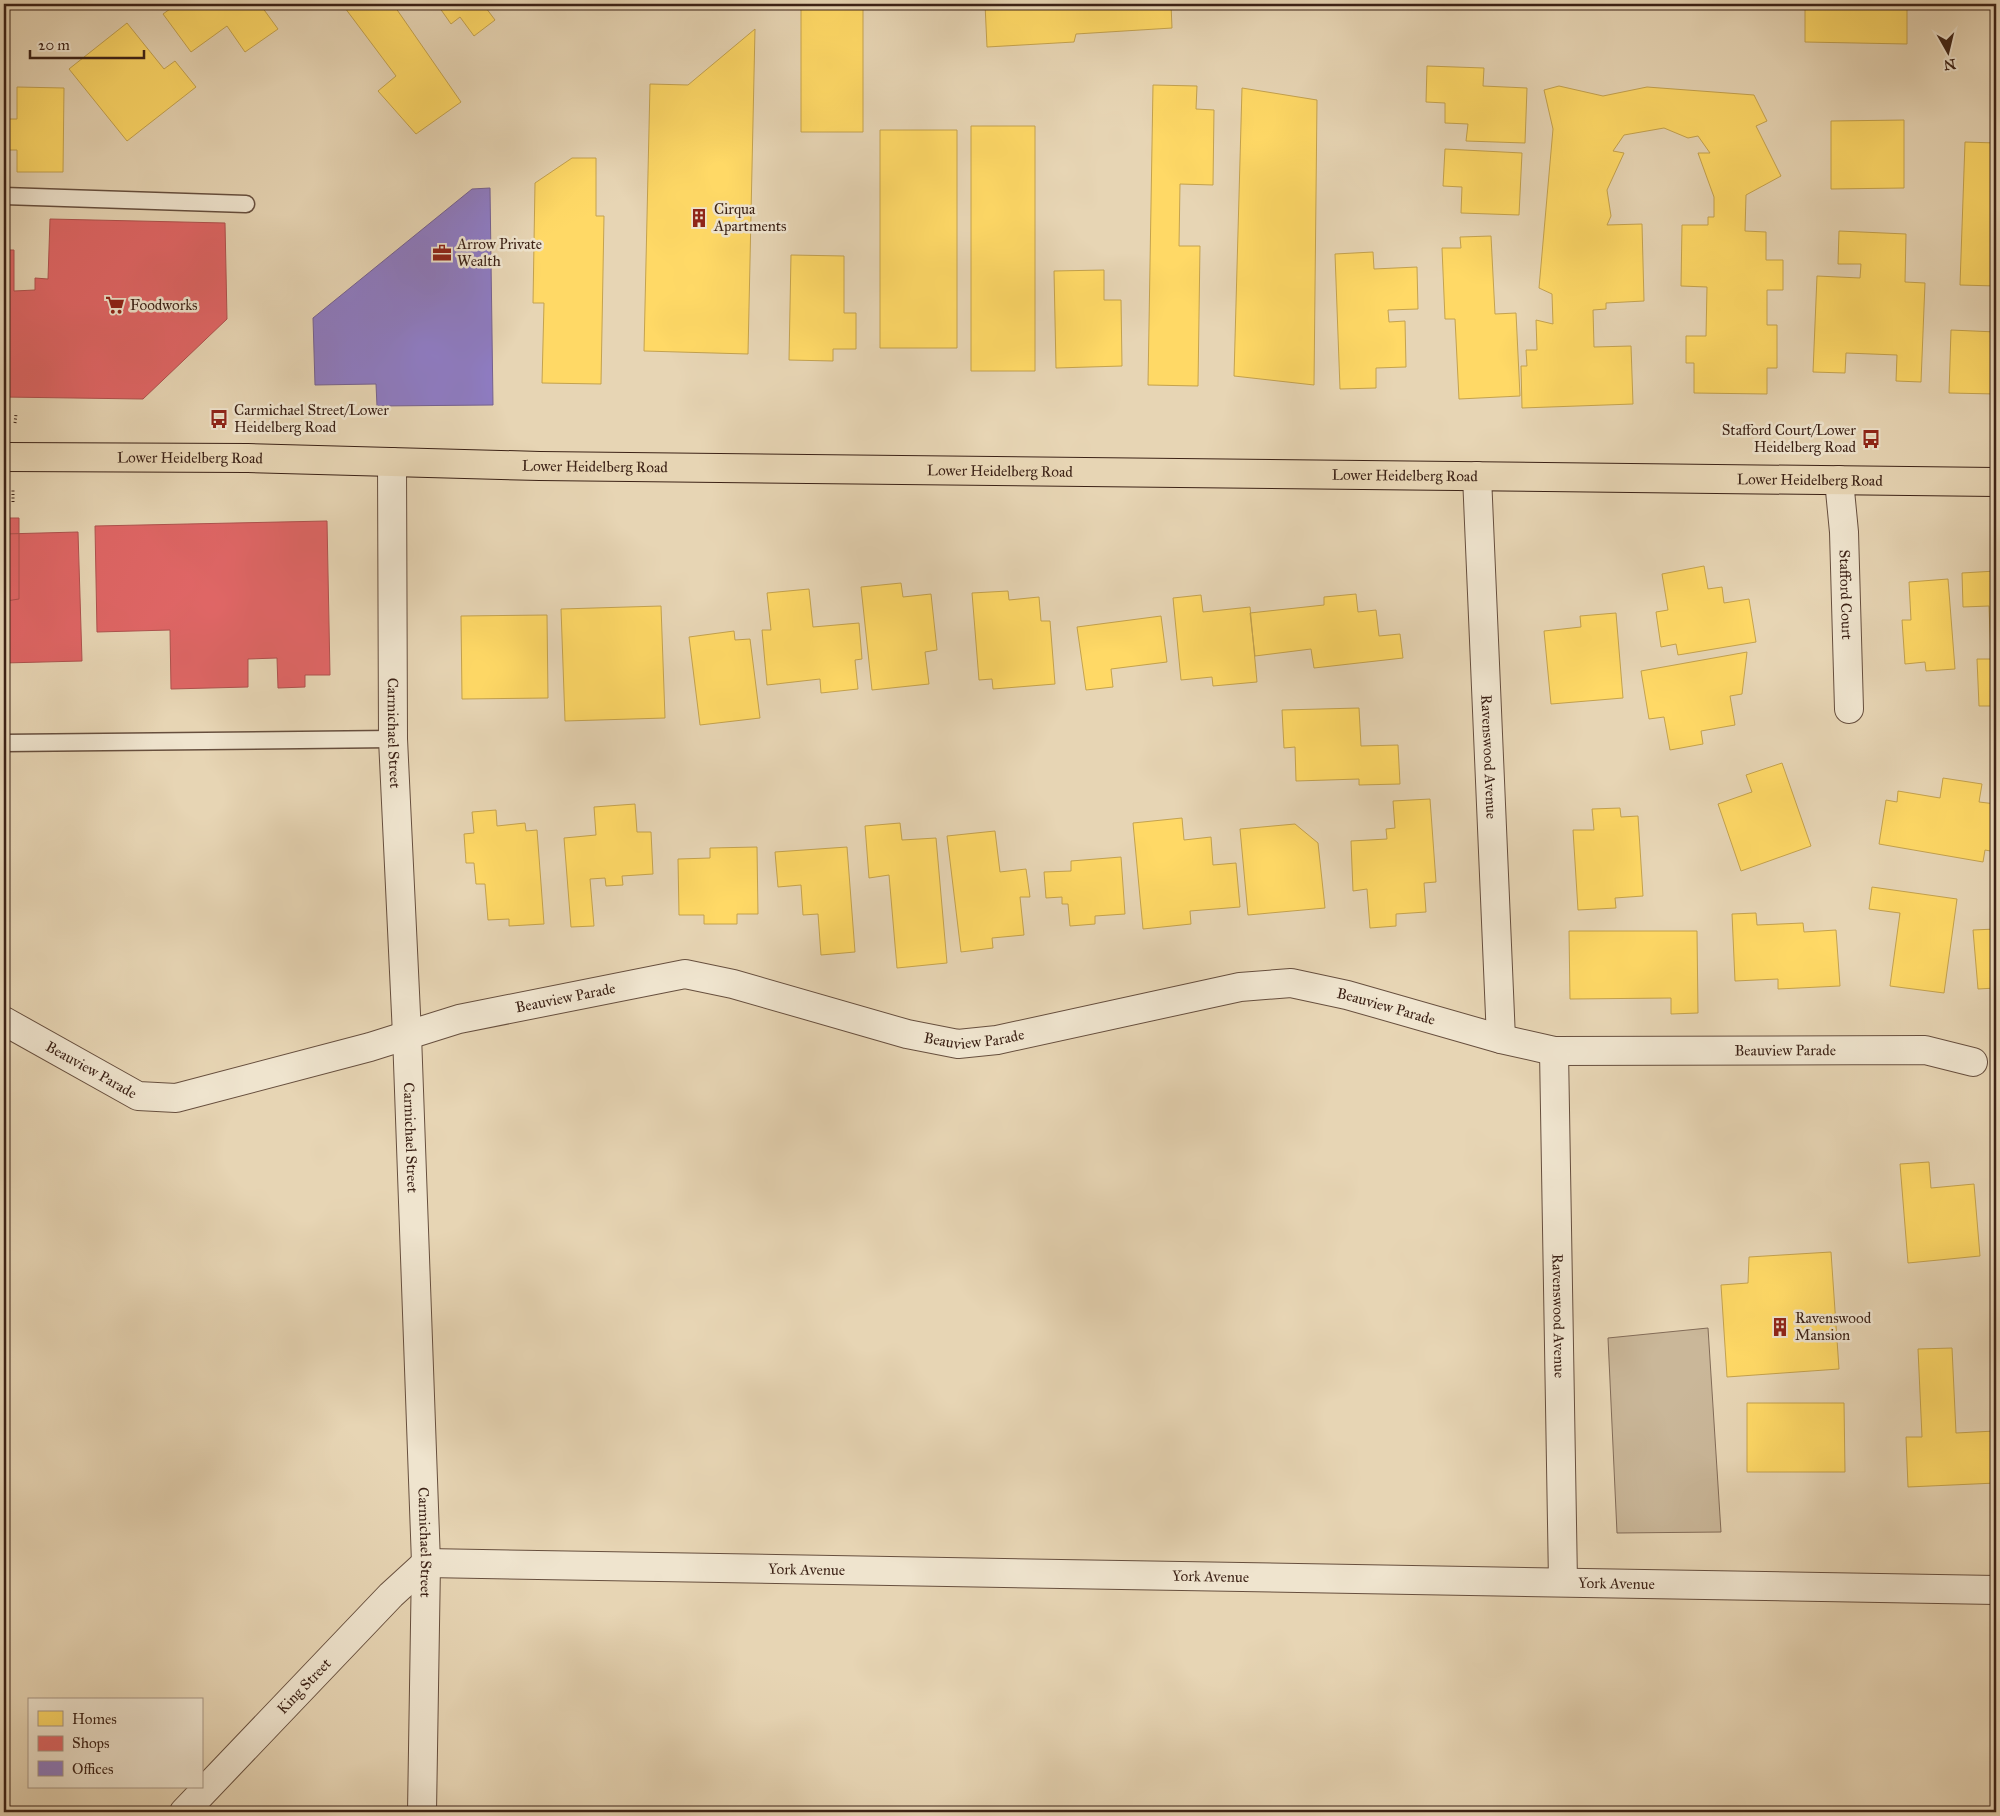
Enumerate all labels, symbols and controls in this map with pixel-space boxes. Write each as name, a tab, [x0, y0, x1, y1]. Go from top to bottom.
scale bar	[30, 28, 144, 60]
north arrow	[1922, 28, 1972, 78]
text: 20 m	[38, 36, 70, 54]
text: N	[1943, 55, 1957, 74]
place label: Cirqua Apartments	[713, 200, 787, 235]
building icon: Cirqua Apartments	[688, 207, 710, 229]
place label: Arrow Private Wealth	[456, 235, 542, 270]
office icon: Arrow Private Wealth	[431, 242, 453, 264]
supermarket icon: Foodworks	[104, 294, 126, 316]
place label: Foodworks	[130, 296, 198, 314]
place label: Carmichael Street/Lower Heidelberg Road	[234, 401, 389, 436]
bus stop icon: Carmichael Street/Lower Heidelberg Road	[208, 408, 230, 430]
place label: Stafford Court/Lower Heidelberg Road	[1722, 421, 1856, 456]
bus stop icon: Stafford Court/Lower Heidelberg Road	[1860, 428, 1882, 450]
street label: Lower Heidelberg Road	[117, 448, 264, 467]
street label: Lower Heidelberg Road	[522, 457, 668, 476]
street label: Lower Heidelberg Road	[927, 461, 1073, 481]
street label: Lower Heidelberg Road	[1332, 466, 1478, 485]
street label: Lower Heidelberg Road	[1737, 470, 1883, 490]
street label: Stafford Court	[1836, 549, 1856, 641]
street label: Carmichael Street	[384, 678, 404, 789]
street label: Ravenswood Avenue	[1477, 694, 1501, 819]
street label: Beauview Parade	[514, 979, 617, 1017]
street label: Beauview Parade	[1335, 984, 1437, 1029]
street label: Beauview Parade	[922, 1025, 1026, 1054]
street label: Beauview Parade	[43, 1037, 140, 1102]
street label: Beauview Parade	[1734, 1041, 1836, 1060]
street label: Carmichael Street	[400, 1082, 422, 1194]
street label: Ravenswood Avenue	[1548, 1254, 1569, 1378]
place label: Ravenswood Mansion	[1795, 1309, 1872, 1344]
building icon: Ravenswood Mansion	[1769, 1316, 1791, 1338]
street label: Carmichael Street	[414, 1487, 435, 1599]
street label: York Avenue	[768, 1560, 845, 1579]
street label: York Avenue	[1172, 1567, 1249, 1586]
street label: York Avenue	[1578, 1574, 1655, 1593]
street label: King Street	[273, 1654, 335, 1718]
legend	[28, 1698, 202, 1788]
text: Homes	[72, 1710, 117, 1728]
text: Shops	[72, 1734, 110, 1752]
text: Offices	[72, 1760, 113, 1778]

